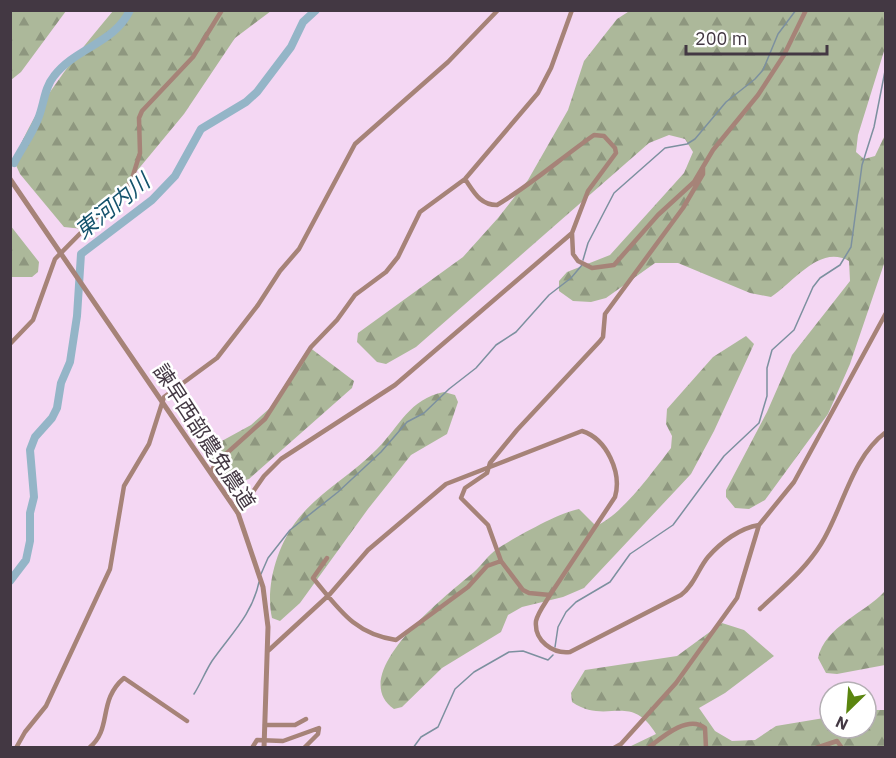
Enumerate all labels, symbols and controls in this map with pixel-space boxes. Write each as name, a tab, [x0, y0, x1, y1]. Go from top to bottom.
scale bar	[686, 18, 827, 56]
text: 200 m	[695, 27, 747, 50]
water label: 東河内川	[68, 165, 157, 245]
street label: 諫早西部農免農道	[147, 358, 262, 515]
north arrow	[818, 680, 878, 740]
text: N	[832, 712, 851, 735]

